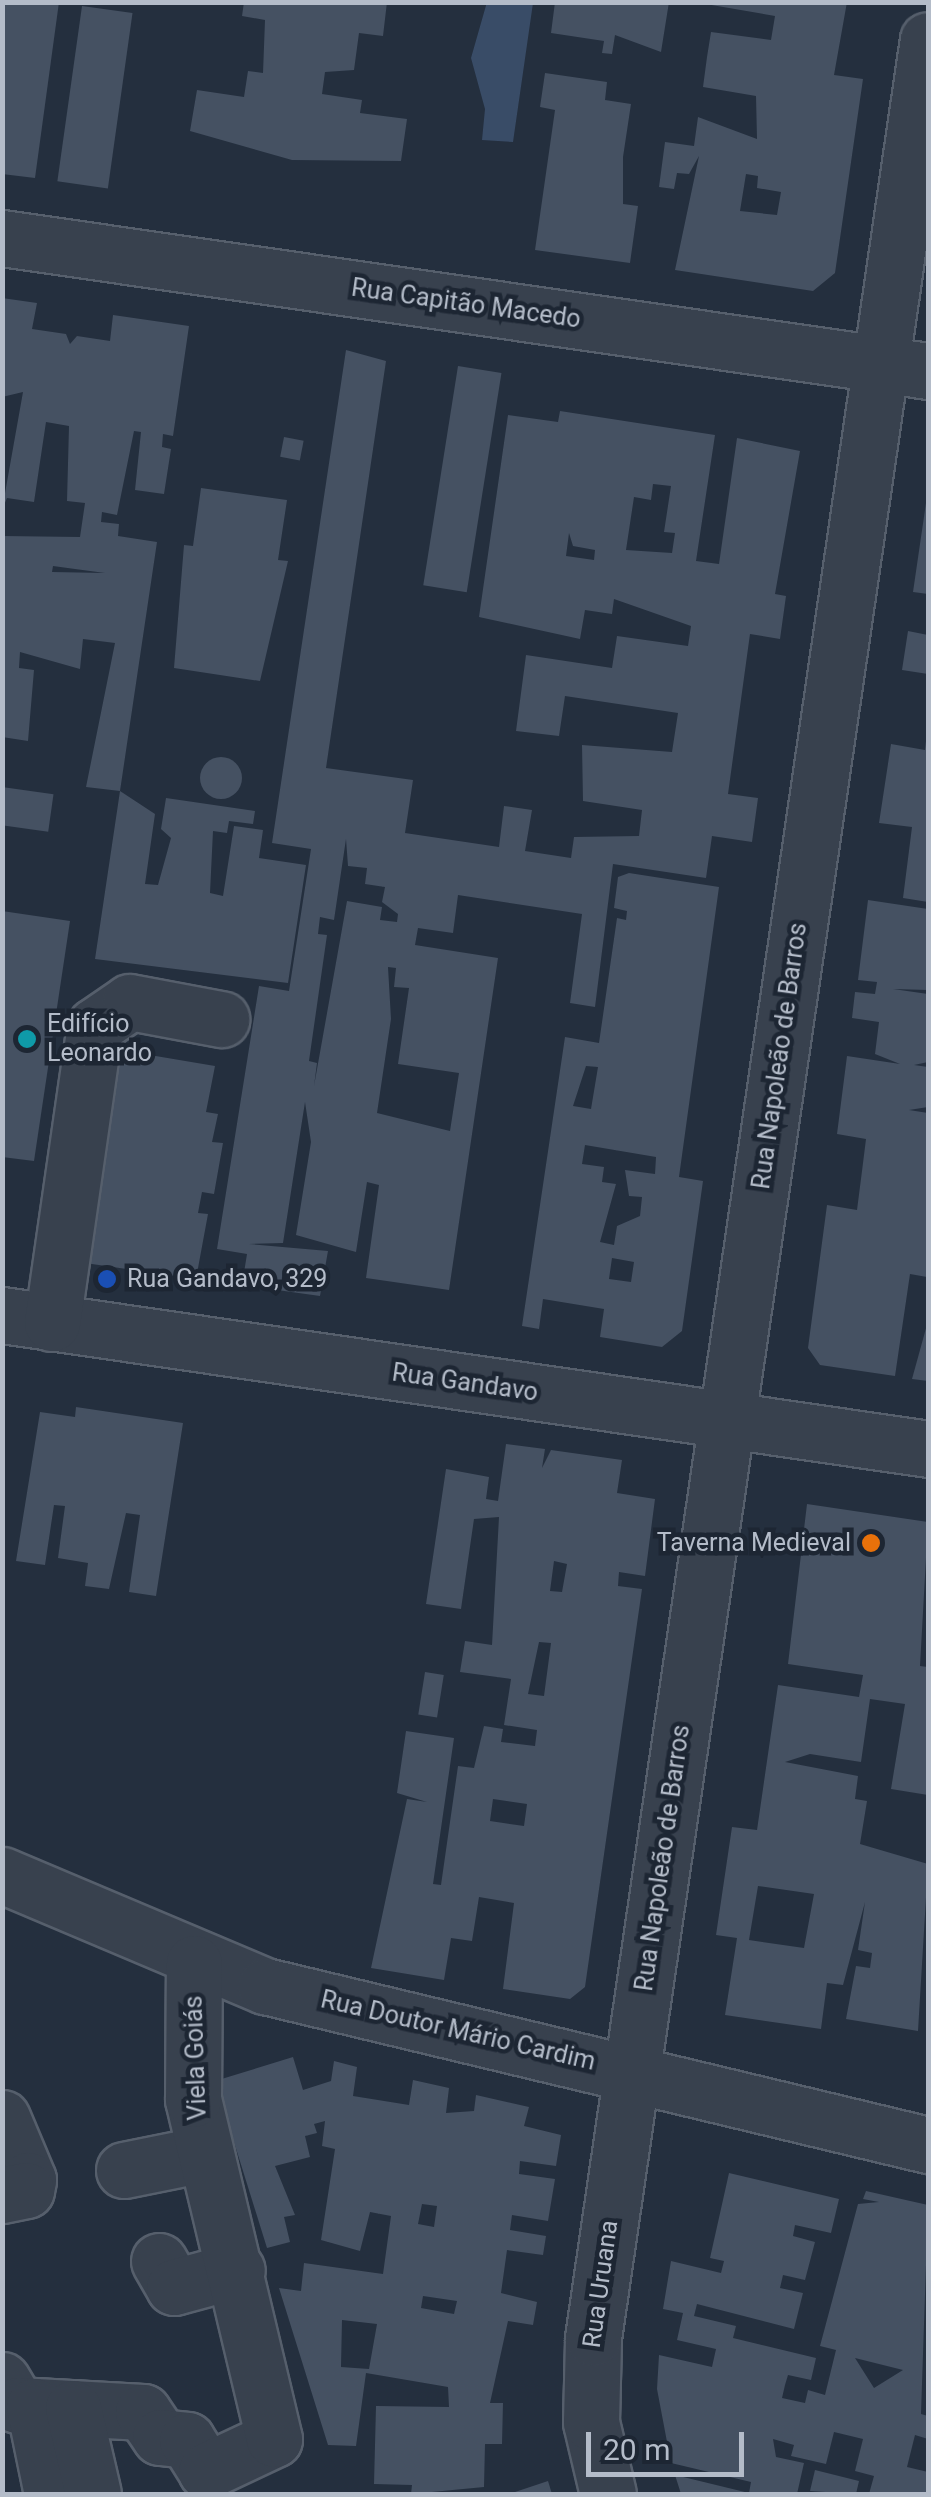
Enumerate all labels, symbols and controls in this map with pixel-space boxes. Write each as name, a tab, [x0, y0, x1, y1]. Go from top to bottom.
street label: Rua Capitão Macedo	[349, 273, 583, 335]
street label: Rua Napoleão de Barros	[746, 921, 814, 1191]
place label: Edifício Leonardo	[47, 1010, 152, 1069]
marker: Edifício Leonardo	[16, 1028, 38, 1050]
place label: Rua Gandavo, 329	[127, 1264, 327, 1294]
marker: Rua Gandavo, 329	[96, 1268, 118, 1290]
street label: Rua Gandavo	[390, 1358, 540, 1408]
place label: Taverna Medieval	[657, 1528, 851, 1558]
marker: Taverna Medieval	[860, 1532, 882, 1554]
street label: Rua Napoleão de Barros	[629, 1723, 697, 1993]
street label: Rua Doutor Mário Cardim	[318, 1985, 598, 2077]
street label: Viela Goiás	[179, 1995, 213, 2121]
street label: Rua Uruana	[577, 2218, 625, 2350]
scale bar	[591, 2412, 748, 2474]
text: 20 m	[603, 2432, 670, 2467]

